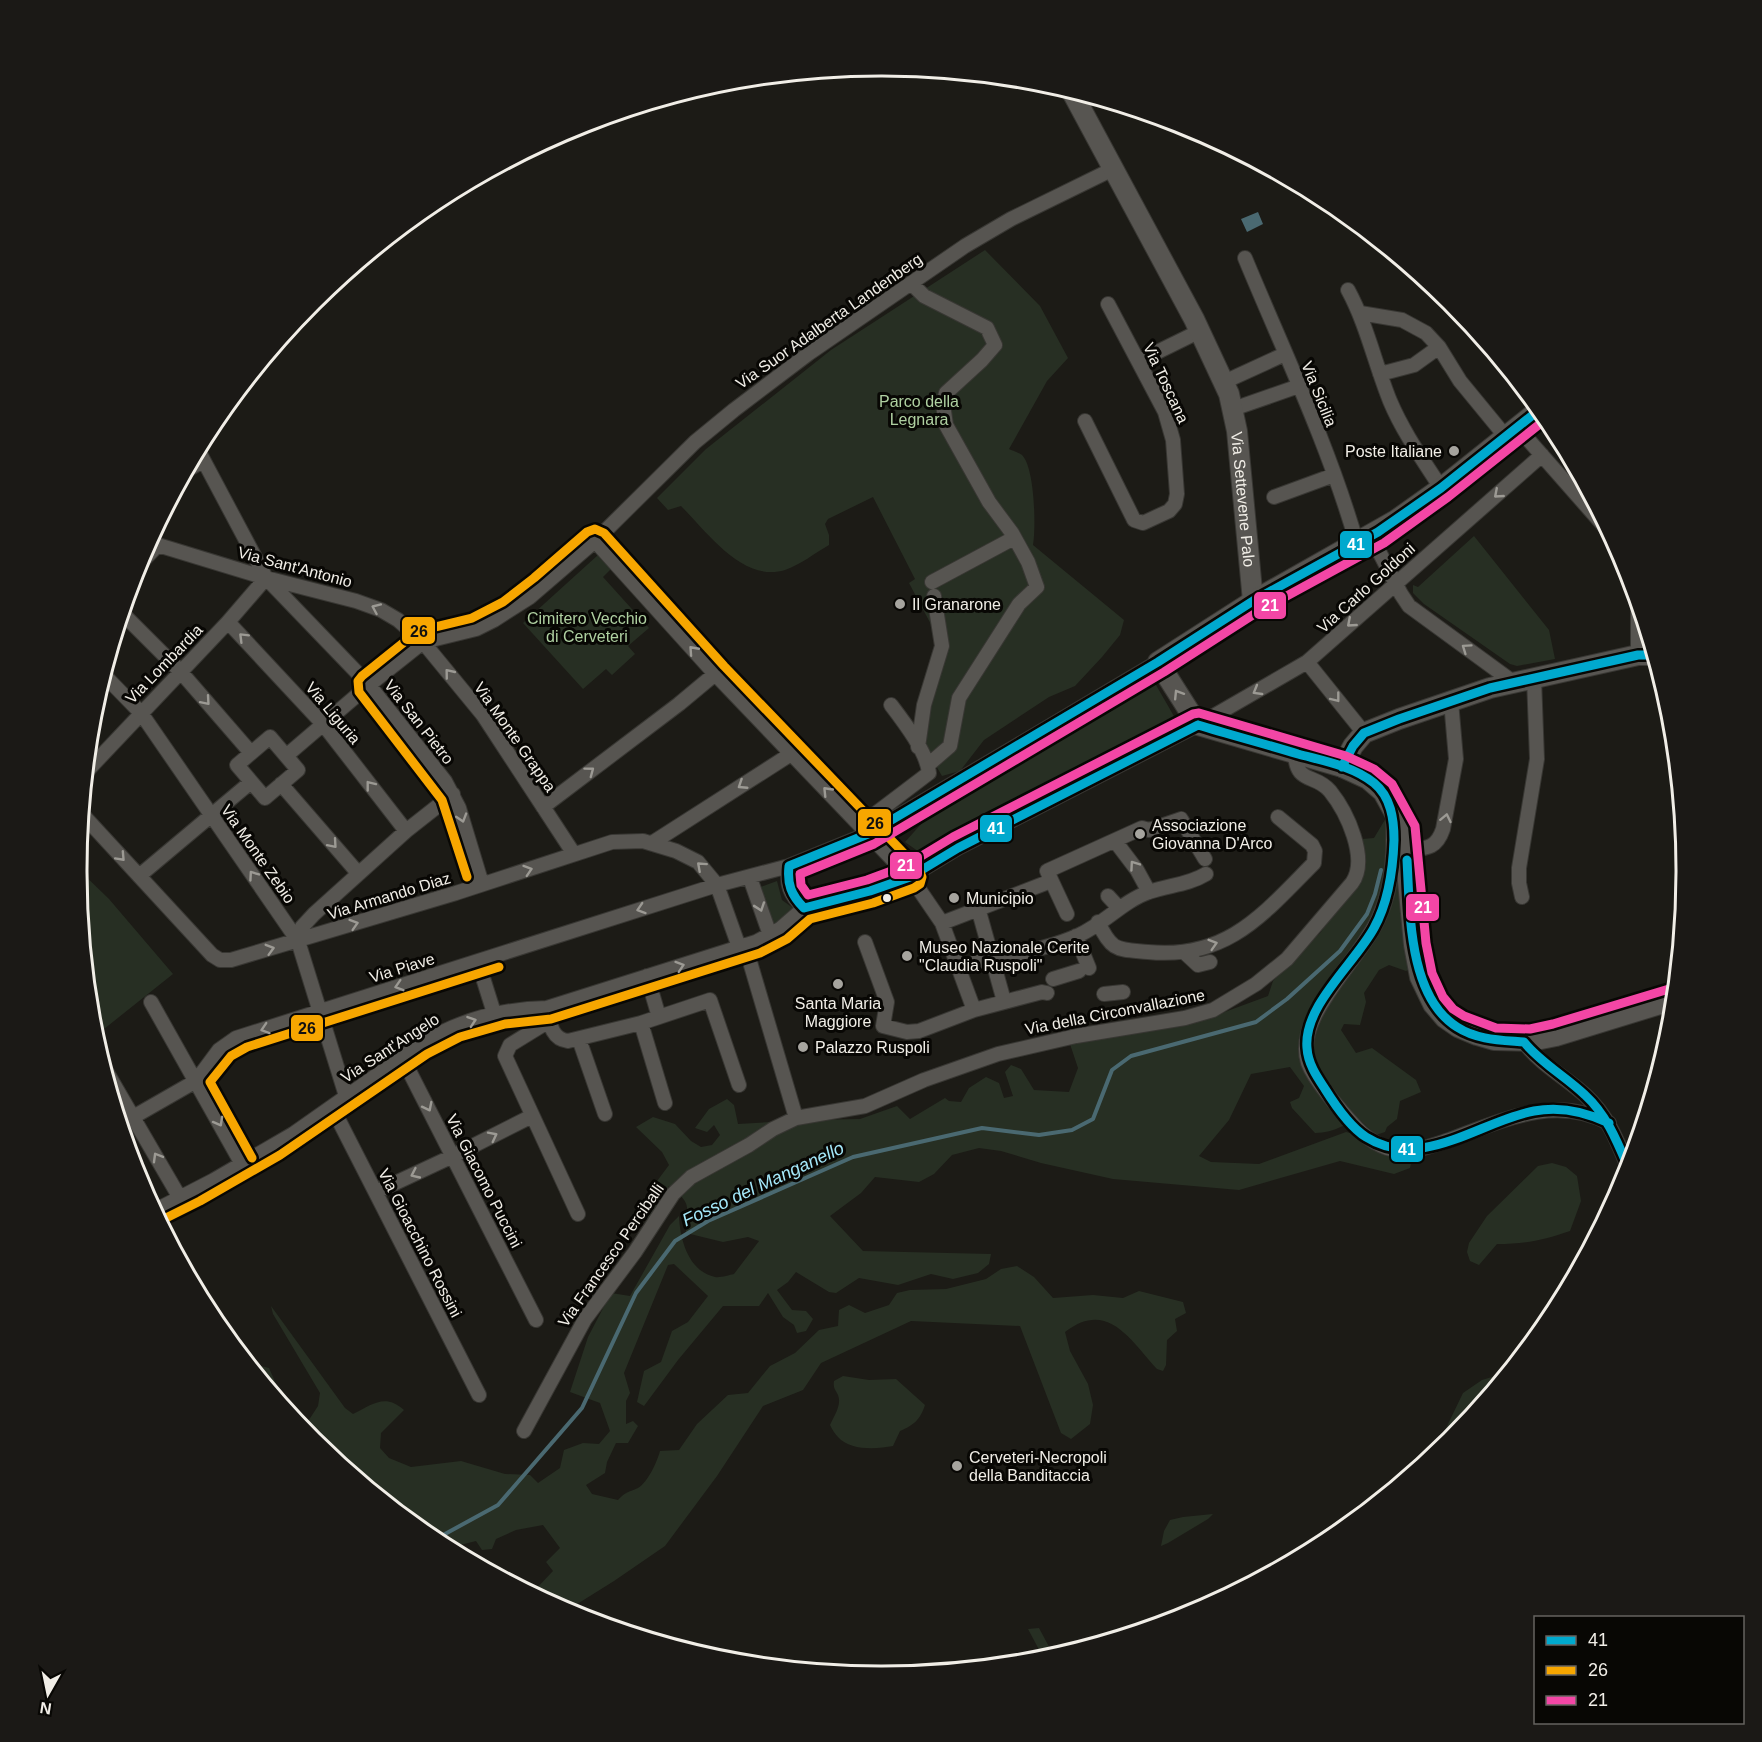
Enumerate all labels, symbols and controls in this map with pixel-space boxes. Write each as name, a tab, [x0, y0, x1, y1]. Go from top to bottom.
street label: Via Suor Adalberta Landenberg	[733, 250, 925, 392]
street label: Via Toscana	[1140, 340, 1192, 426]
street label: Via Sicilia	[1298, 359, 1340, 429]
park label: Parco della Legnara	[879, 393, 959, 428]
street label: Via Settevene Palo	[1229, 431, 1258, 568]
place label: Poste Italiane	[1345, 443, 1442, 460]
marker: Poste Italiane	[1447, 444, 1461, 458]
one-way arrow	[1494, 487, 1504, 498]
line badge: 41	[1339, 530, 1373, 559]
text: 41	[1347, 536, 1365, 553]
street label: Via Carlo Goldoni	[1314, 540, 1418, 636]
street label: Via Sant'Antonio	[236, 544, 354, 590]
line badge: 21	[1253, 591, 1287, 620]
place label: Il Granarone	[912, 596, 1001, 613]
marker: Il Granarone	[893, 597, 907, 611]
text: 21	[1261, 597, 1279, 614]
one-way arrow	[371, 604, 382, 616]
park label: Cimitero Vecchio di Cerveteri	[527, 610, 647, 645]
line badge: 26	[401, 616, 436, 645]
one-way arrow	[1348, 616, 1358, 627]
street label: Via Lombardia	[122, 621, 206, 707]
text: 26	[410, 623, 428, 640]
one-way arrow	[240, 634, 251, 645]
one-way arrow	[1462, 644, 1473, 655]
one-way arrow	[689, 646, 700, 657]
one-way arrow	[445, 669, 456, 680]
street label: Via San Pietro	[381, 677, 457, 767]
street label: Via Liguria	[302, 679, 364, 747]
street label: Via Monte Grappa	[471, 679, 559, 795]
one-way arrow	[1253, 684, 1263, 695]
one-way arrow	[1174, 689, 1185, 700]
one-way arrow	[1328, 691, 1339, 702]
one-way arrow	[198, 694, 209, 705]
one-way arrow	[583, 768, 594, 779]
one-way arrow	[738, 778, 748, 790]
one-way arrow	[367, 781, 378, 792]
one-way arrow	[824, 788, 835, 799]
street label: Via Monte Zebio	[218, 802, 298, 907]
line badge: 26	[857, 808, 892, 837]
one-way arrow	[455, 812, 467, 823]
line badge: 41	[979, 814, 1013, 843]
one-way arrow	[1439, 814, 1452, 824]
text: 26	[866, 815, 884, 832]
place label: Associazione Giovanna D'Arco	[1152, 817, 1273, 852]
text: 41	[987, 820, 1005, 837]
marker: Associazione Giovanna D'Arco	[1133, 827, 1147, 841]
one-way arrow	[326, 837, 337, 848]
one-way arrow	[114, 851, 125, 861]
line badge: 21	[889, 851, 923, 880]
text: 21	[897, 857, 915, 874]
one-way arrow	[1130, 861, 1141, 872]
one-way arrow	[697, 862, 708, 873]
one-way arrow	[522, 864, 533, 877]
street label: Via Armando Diaz	[325, 869, 453, 923]
one-way arrow	[249, 871, 260, 882]
place label: Municipio	[966, 890, 1034, 907]
marker: Municipio	[947, 891, 961, 905]
unlabelled marker	[881, 892, 893, 904]
line badge: 21	[1405, 893, 1440, 922]
text: 21	[1414, 899, 1432, 916]
one-way arrow	[753, 901, 765, 912]
one-way arrow	[636, 902, 647, 914]
one-way arrow	[348, 919, 359, 931]
place label: Museo Nazionale Cerite "Claudia Ruspoli"	[919, 939, 1090, 974]
one-way arrow	[1207, 939, 1218, 951]
one-way arrow	[264, 944, 275, 956]
marker: Museo Nazionale Cerite "Claudia Ruspoli"	[900, 949, 914, 963]
street label: Via Piave	[367, 950, 437, 986]
one-way arrow	[674, 961, 685, 973]
marker: Santa Maria Maggiore	[831, 977, 845, 991]
one-way arrow	[394, 979, 405, 991]
street label: Via della Circonvallazione	[1024, 986, 1207, 1038]
place label: Santa Maria Maggiore	[795, 995, 881, 1030]
street label: Via Sant'Angelo	[338, 1010, 442, 1086]
line badge: 26	[290, 1014, 324, 1042]
one-way arrow	[466, 1015, 477, 1028]
text: 26	[298, 1020, 316, 1037]
one-way arrow	[260, 1022, 271, 1034]
place label: Palazzo Ruspoli	[815, 1039, 930, 1056]
marker: Palazzo Ruspoli	[796, 1040, 810, 1054]
one-way arrow	[420, 1100, 432, 1111]
street label: Via Giacomo Puccini	[443, 1112, 525, 1250]
one-way arrow	[212, 1116, 223, 1126]
one-way arrow	[486, 1132, 497, 1143]
line badge: 41	[1390, 1135, 1424, 1163]
water label: Fosso del Manganello	[679, 1138, 847, 1230]
text: 41	[1398, 1141, 1416, 1158]
one-way arrow	[152, 1153, 164, 1163]
street label: Via Gioacchino Rossini	[375, 1166, 465, 1320]
one-way arrow	[410, 1167, 421, 1179]
street label: Via Francesco Perciballi	[555, 1180, 667, 1330]
place label: Cerveteri-Necropoli della Banditaccia	[969, 1449, 1107, 1484]
marker: Cerveteri-Necropoli della Banditaccia	[950, 1459, 964, 1473]
legend	[1534, 1616, 1744, 1724]
text: 41	[1588, 1630, 1608, 1650]
text: 26	[1588, 1660, 1608, 1680]
north arrow	[18, 1664, 78, 1724]
text: 21	[1588, 1690, 1608, 1710]
text: N	[39, 1699, 53, 1718]

